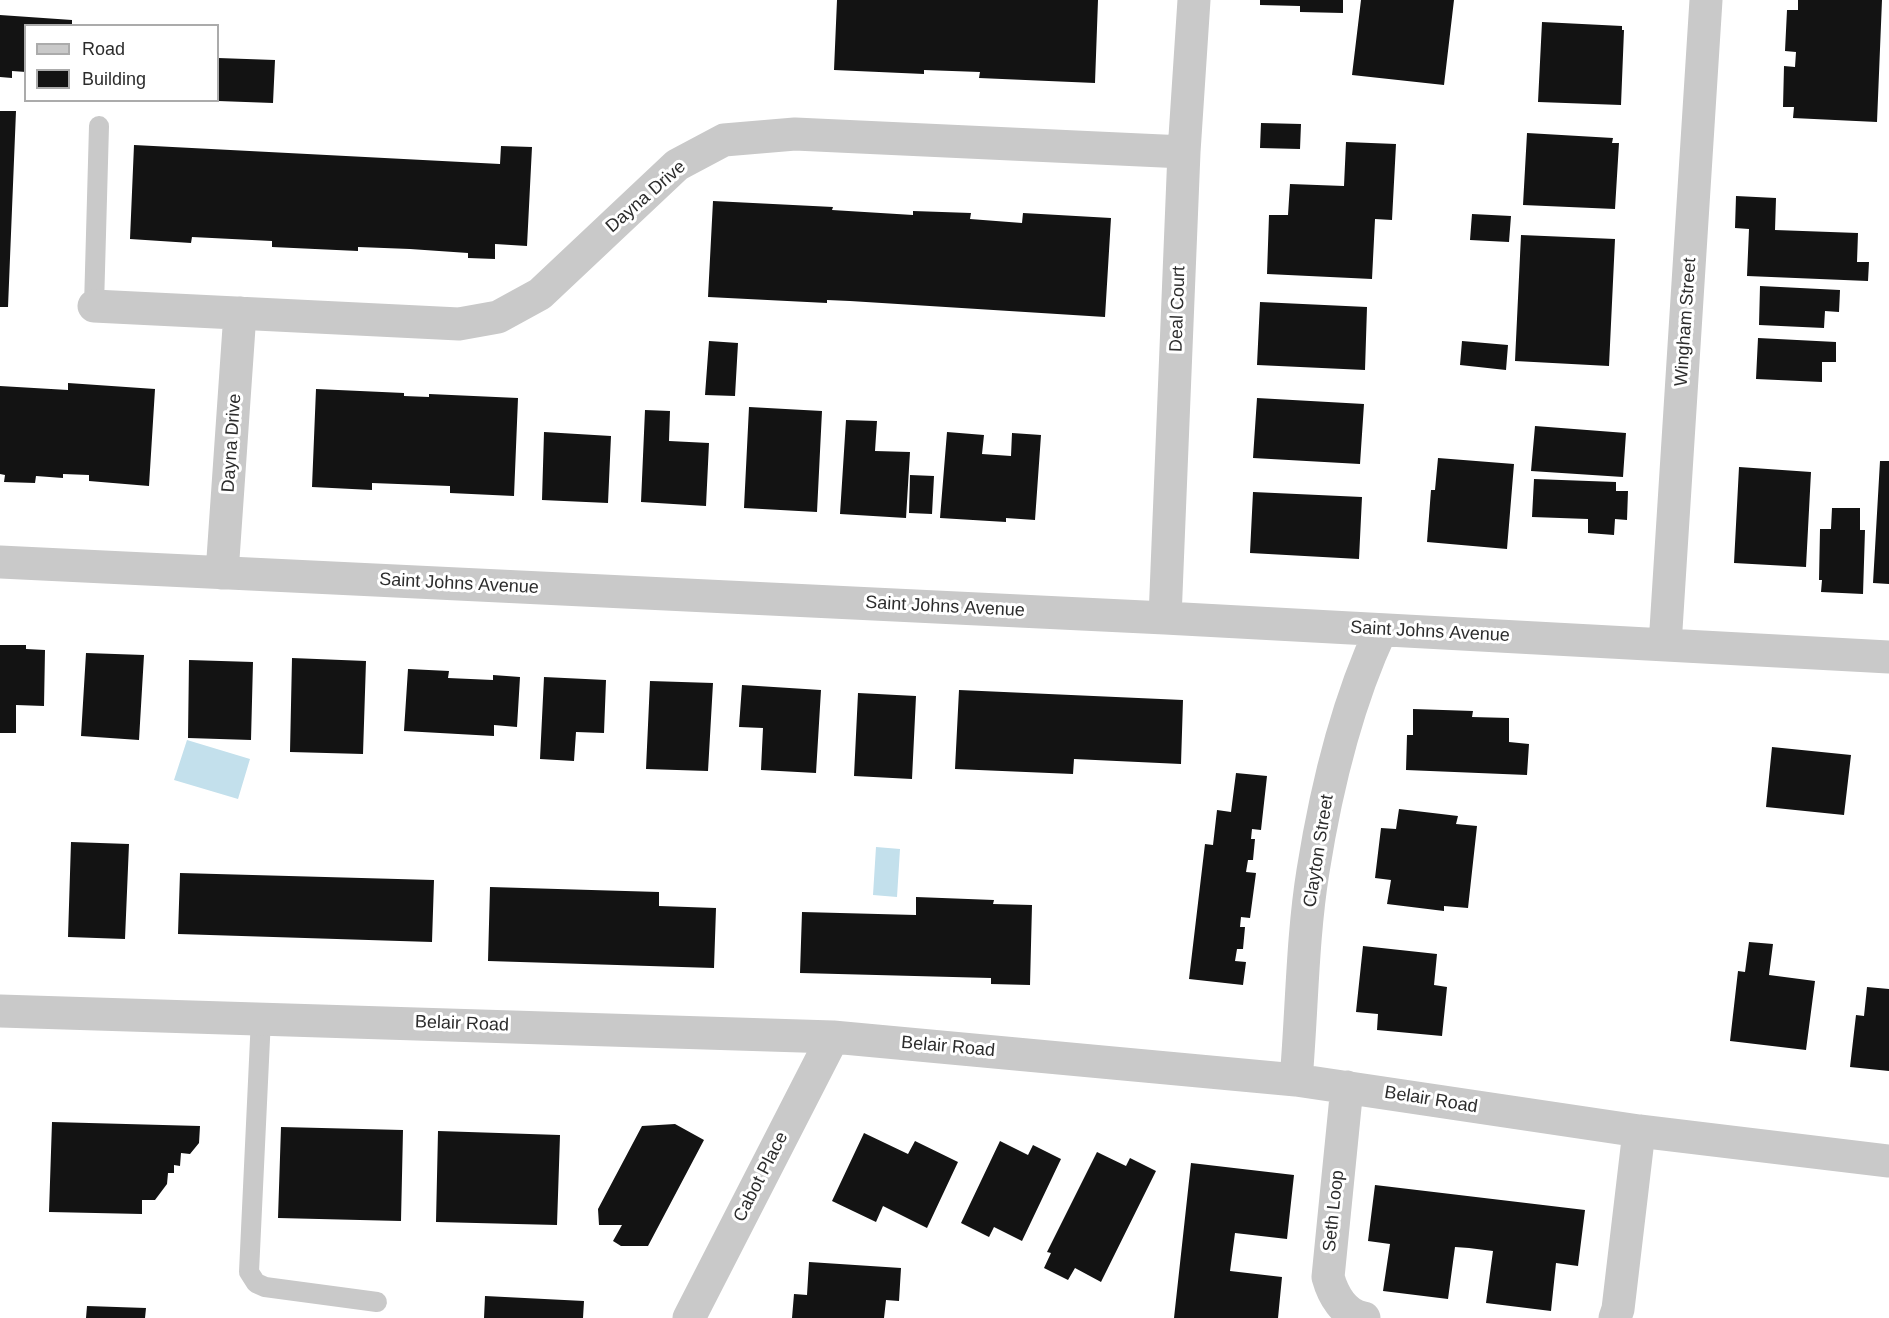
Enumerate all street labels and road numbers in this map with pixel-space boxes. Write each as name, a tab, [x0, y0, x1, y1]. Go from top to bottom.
street label: Dayna Drive	[602, 156, 690, 238]
street label: Wingham Street	[1671, 257, 1701, 387]
street label: Deal Court	[1166, 266, 1190, 352]
street label: Dayna Drive	[218, 393, 246, 493]
street label: Saint Johns Avenue	[379, 569, 539, 599]
street label: Saint Johns Avenue	[865, 592, 1025, 622]
street label: Saint Johns Avenue	[1350, 617, 1510, 647]
street label: Clayton Street	[1299, 793, 1339, 909]
street label: Belair Road	[415, 1012, 509, 1036]
street label: Belair Road	[900, 1032, 996, 1062]
street label: Belair Road	[1383, 1082, 1479, 1118]
street label: Cabot Place	[729, 1128, 793, 1226]
street label: Seth Loop	[1319, 1169, 1349, 1253]

